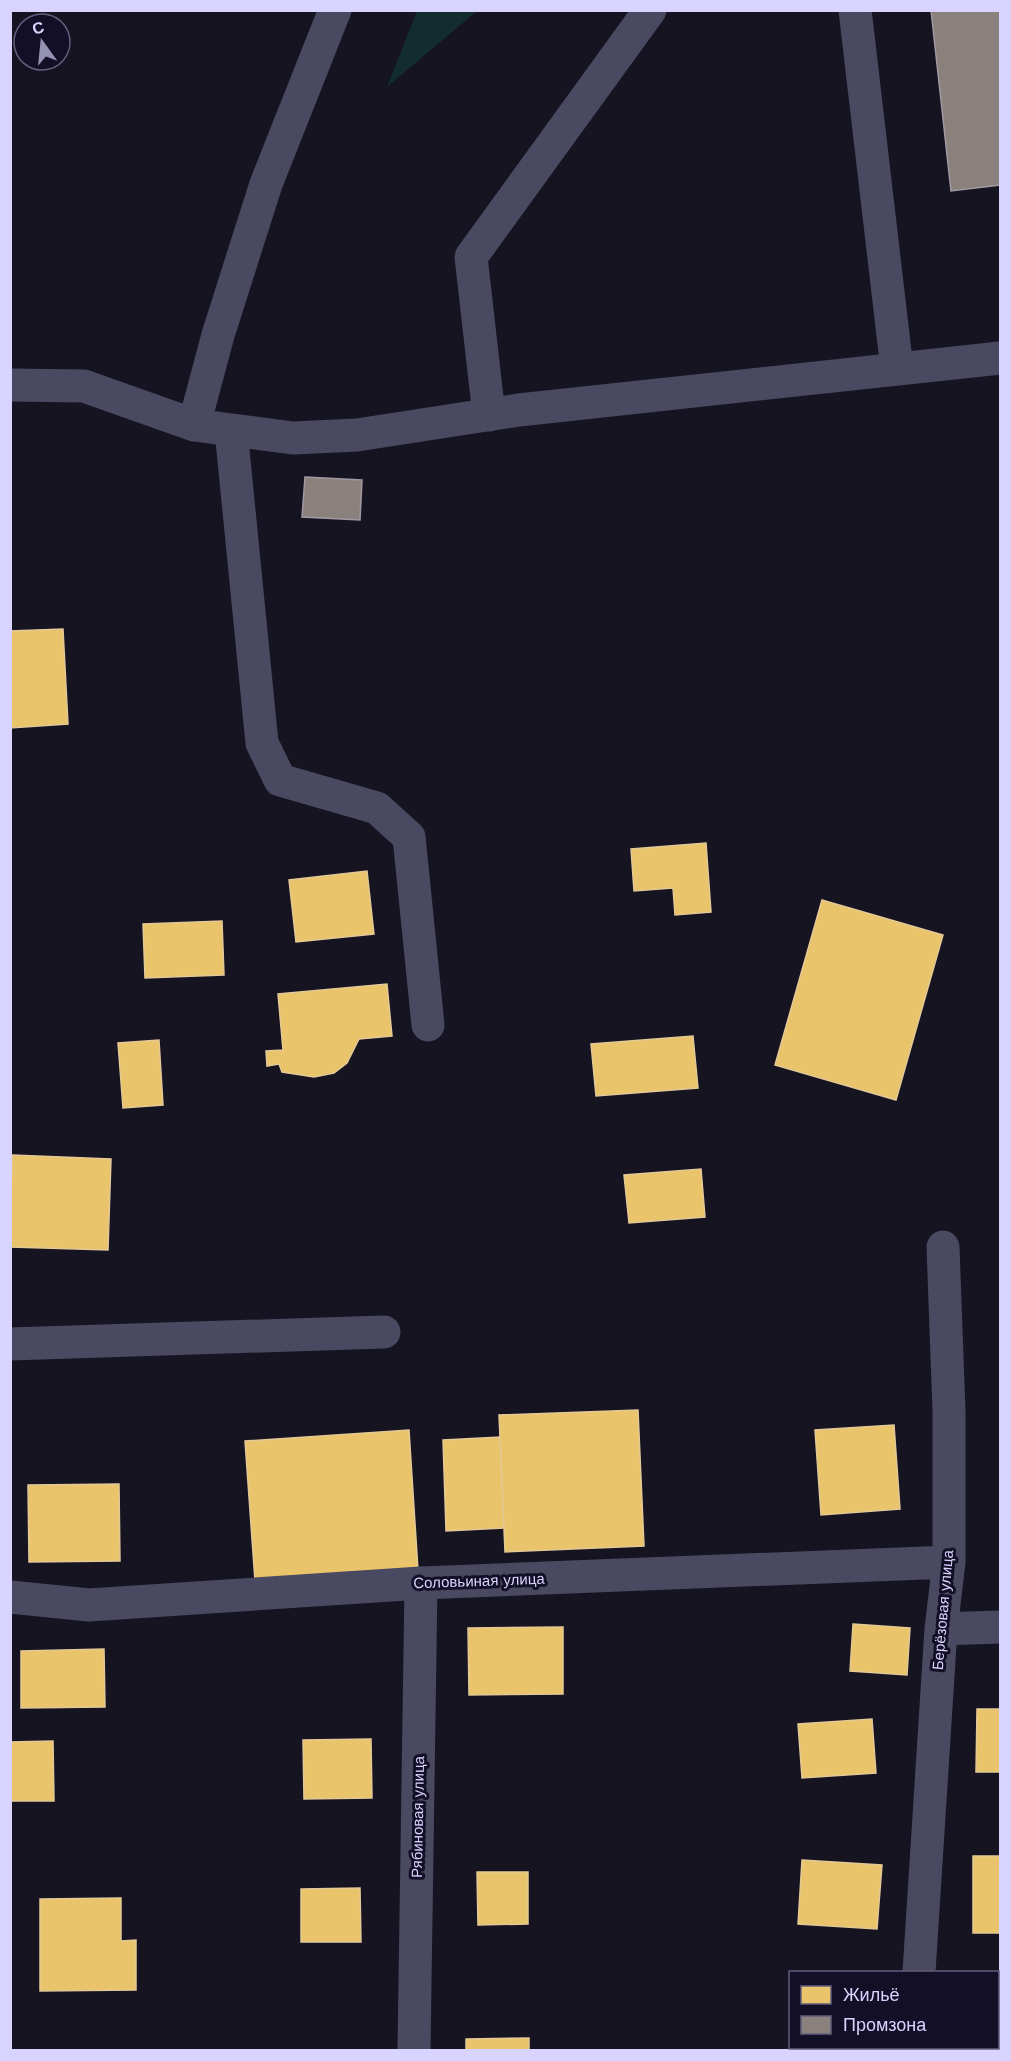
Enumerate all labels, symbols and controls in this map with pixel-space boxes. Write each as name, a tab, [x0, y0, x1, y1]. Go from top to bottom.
north arrow	[12, 12, 72, 72]
text: С	[30, 17, 47, 39]
street label: Берёзовая улица	[929, 1549, 957, 1671]
street label: Соловьиная улица	[413, 1570, 546, 1592]
street label: Рябиновая улица	[408, 1755, 428, 1878]
legend	[789, 1971, 999, 2049]
text: Жильё	[843, 1984, 900, 2005]
text: Промзона	[843, 2014, 927, 2035]

